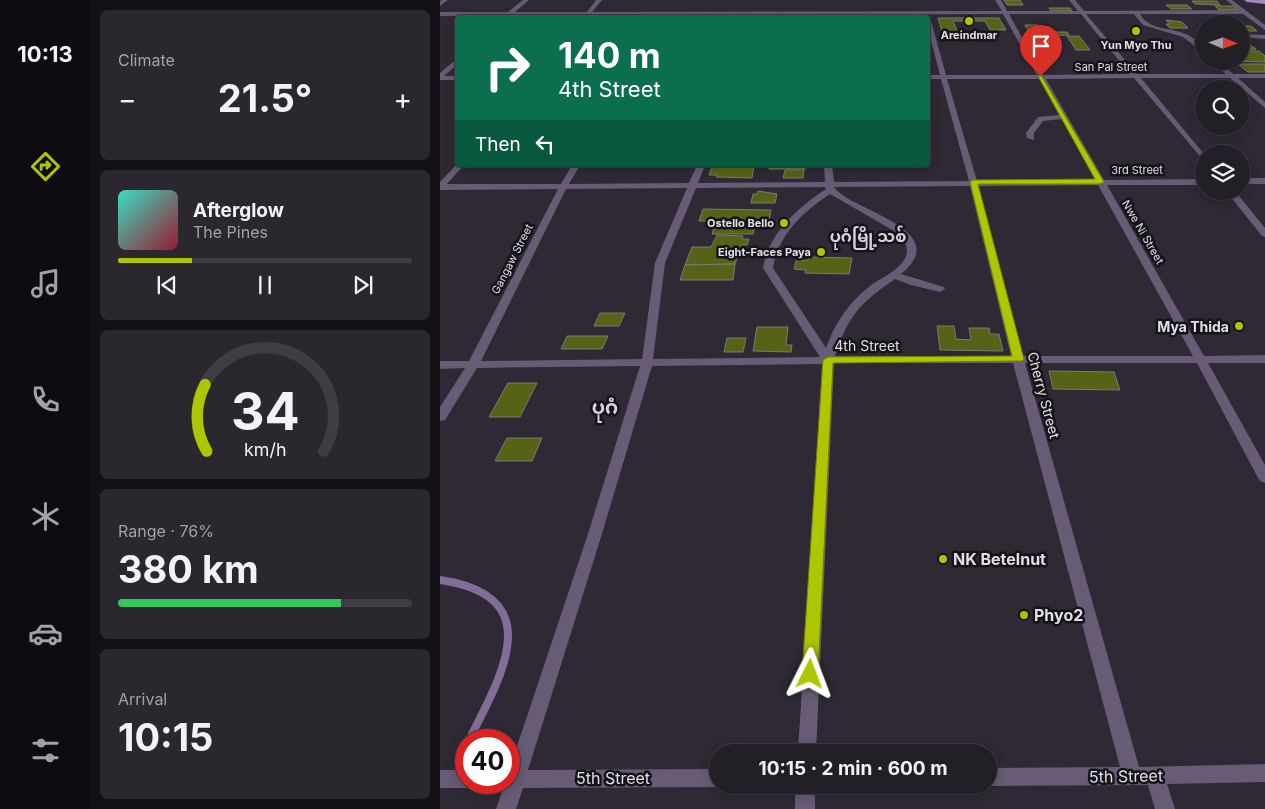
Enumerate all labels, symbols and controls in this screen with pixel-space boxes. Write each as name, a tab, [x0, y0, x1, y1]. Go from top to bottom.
marker: Areindmar	[963, 15, 975, 27]
north arrow	[1195, 15, 1250, 70]
map controls	[1195, 15, 1250, 200]
pin	[1020, 25, 1062, 76]
marker: Yun Myo Thu	[1130, 25, 1142, 37]
place label: Areindmar	[941, 28, 998, 42]
icon: arrive	[1027, 32, 1055, 60]
text: 140 m	[558, 34, 661, 76]
icon: right	[475, 35, 540, 100]
place label: Yun Myo Thu	[1100, 38, 1172, 52]
text: 10:13	[17, 41, 73, 67]
text: Climate	[118, 50, 175, 70]
street label: San Pal Street	[1075, 60, 1148, 74]
text: 21.5°	[218, 75, 312, 121]
text: 4th Street	[558, 76, 661, 102]
button: search	[1195, 80, 1250, 135]
text: −	[118, 82, 137, 116]
text: +	[393, 82, 412, 116]
icon: left	[531, 130, 559, 158]
text: Then	[475, 133, 521, 156]
button: layers	[1195, 145, 1250, 200]
icon: directions	[28, 149, 63, 184]
street label: 3rd Street	[1111, 163, 1163, 177]
street label: Nwe Ni Street	[1119, 197, 1167, 267]
text: Afterglow	[193, 199, 284, 222]
place label: Ostello Bello	[707, 216, 774, 230]
marker: Ostello Bello	[778, 217, 790, 229]
street label: Gangaw Street	[488, 221, 536, 296]
text: The Pines	[193, 222, 268, 242]
district label: ပုဂံမြို့သစ်	[830, 225, 906, 250]
place label: Eight-Faces Paya	[718, 245, 811, 259]
marker: Eight-Faces Paya	[815, 246, 827, 258]
icon: music	[28, 266, 63, 301]
icon: previous	[153, 271, 181, 299]
icon: pause	[251, 271, 279, 299]
icon: next	[349, 271, 377, 299]
place label: Mya Thida	[1157, 318, 1229, 335]
marker: Mya Thida	[1233, 320, 1245, 332]
street label: 4th Street	[834, 337, 900, 354]
street label: Cherry Street	[1024, 350, 1064, 441]
text: 34	[231, 380, 299, 443]
icon: phone	[28, 382, 63, 417]
district label: ပုဂံ	[592, 396, 618, 423]
text: km/h	[244, 439, 286, 460]
icon: climate	[28, 499, 63, 534]
text: Range · 76%	[118, 521, 214, 541]
text: 380 km	[118, 546, 259, 592]
place label: NK Betelnut	[953, 549, 1046, 569]
marker: NK Betelnut	[937, 553, 949, 565]
place label: Phyo2	[1034, 605, 1083, 625]
marker: Phyo2	[1018, 609, 1030, 621]
icon: car	[28, 616, 63, 651]
position arrow	[783, 647, 835, 699]
text: Arrival	[118, 689, 167, 709]
text: 10:15	[118, 714, 213, 760]
speed limit sign: 40	[455, 729, 520, 794]
icon: filters	[28, 733, 63, 768]
text: 10:15 · 2 min · 600 m	[759, 757, 947, 780]
street label: 5th Street	[1089, 765, 1163, 787]
street label: 5th Street	[576, 768, 650, 788]

